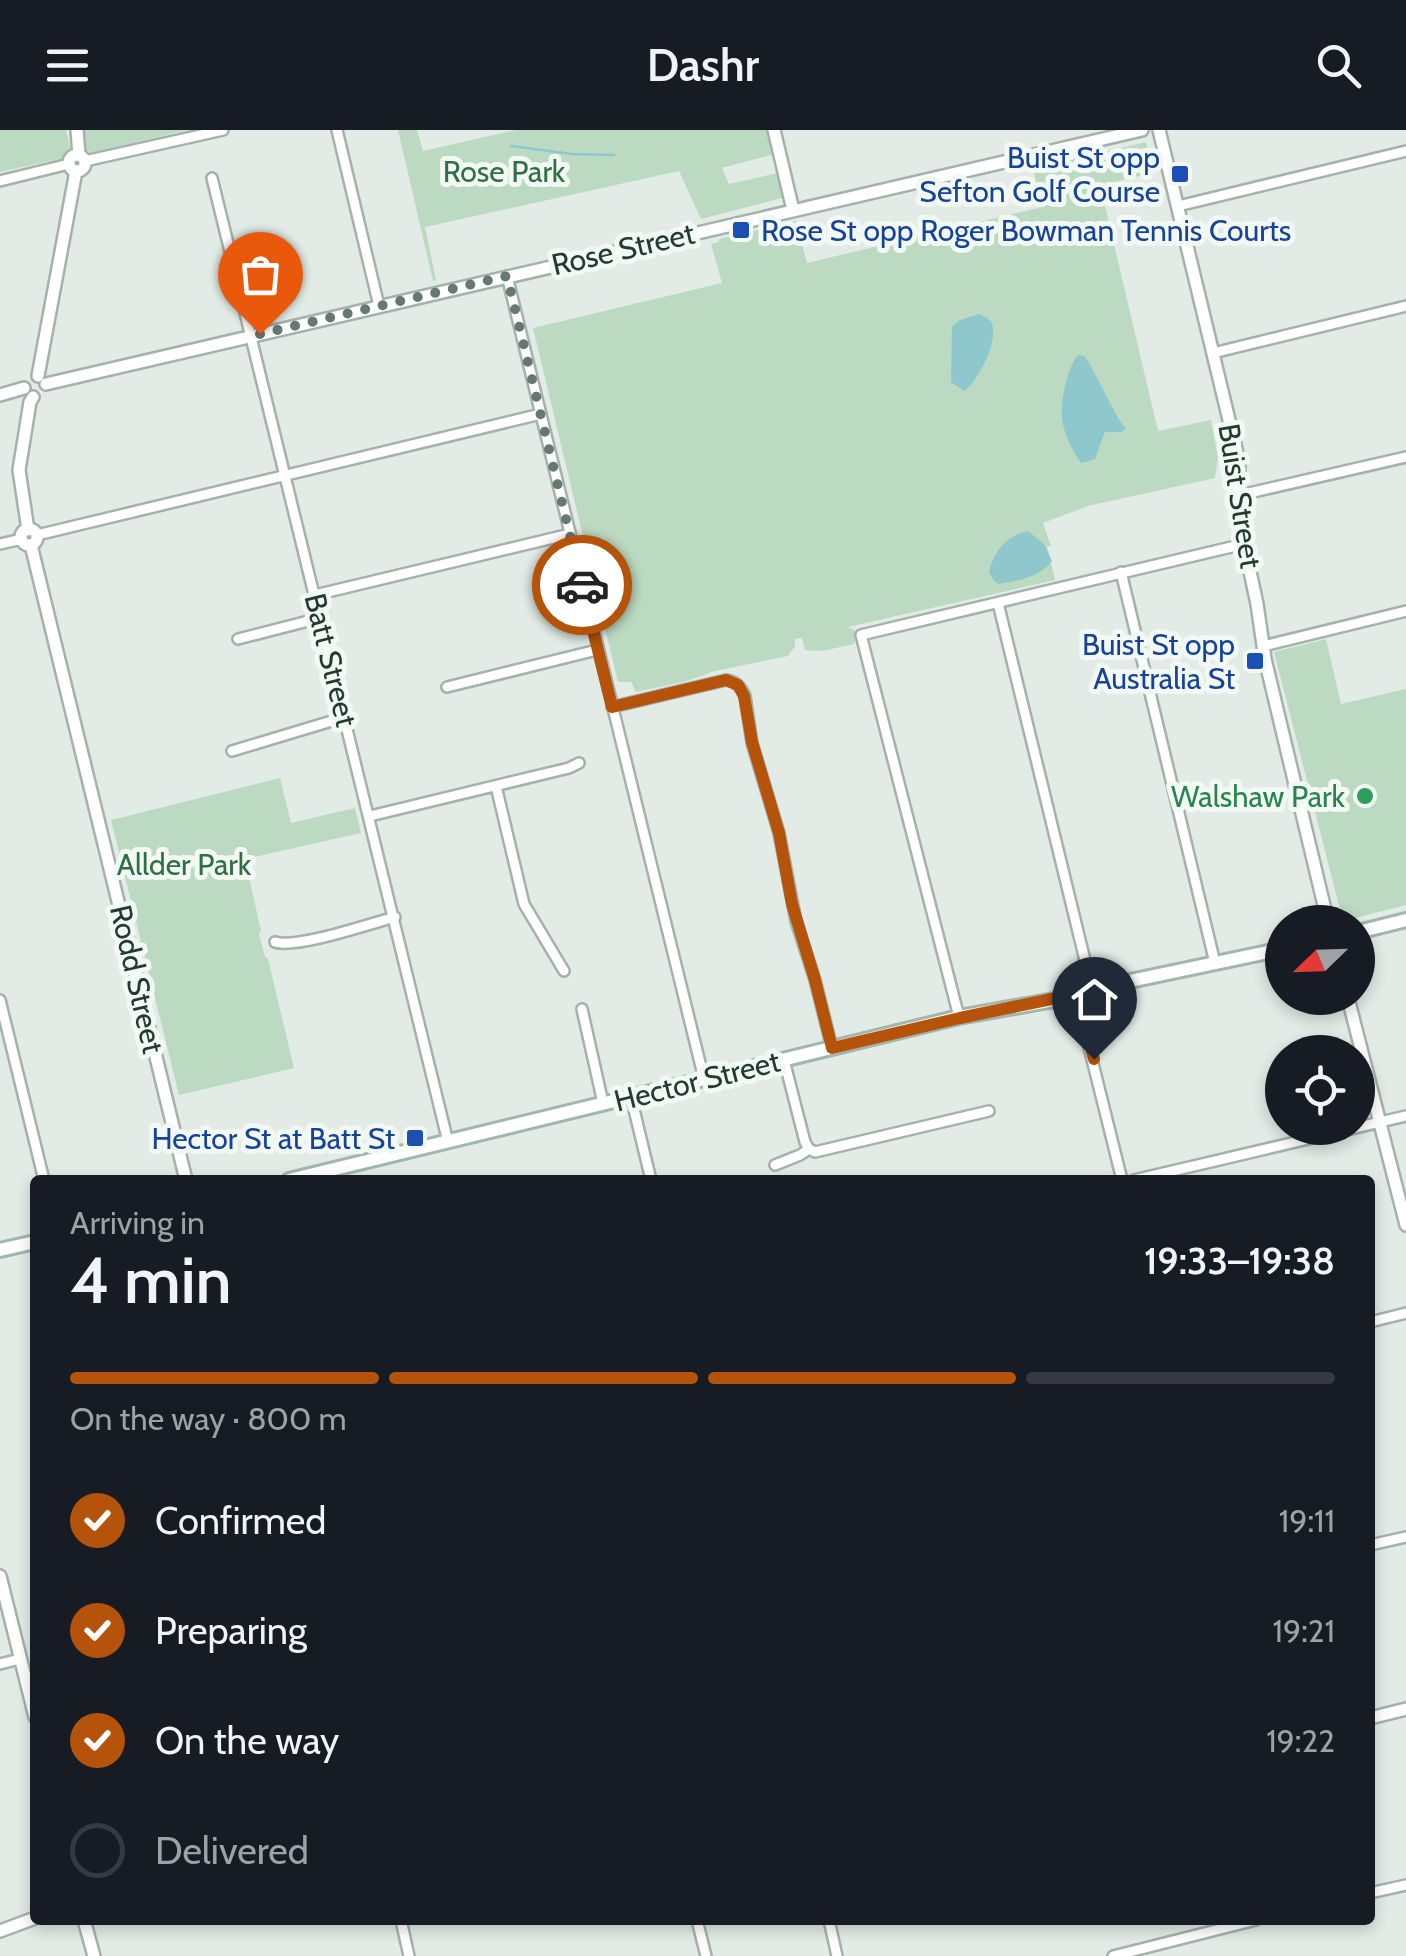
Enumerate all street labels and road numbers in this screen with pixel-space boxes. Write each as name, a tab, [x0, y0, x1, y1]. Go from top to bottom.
street label: Rose Street	[548, 215, 698, 283]
street label: Buist Street	[1210, 421, 1270, 571]
street label: Batt Street	[297, 589, 365, 731]
street label: Rodd Street	[102, 901, 172, 1057]
street label: Hector Street	[610, 1043, 784, 1119]

